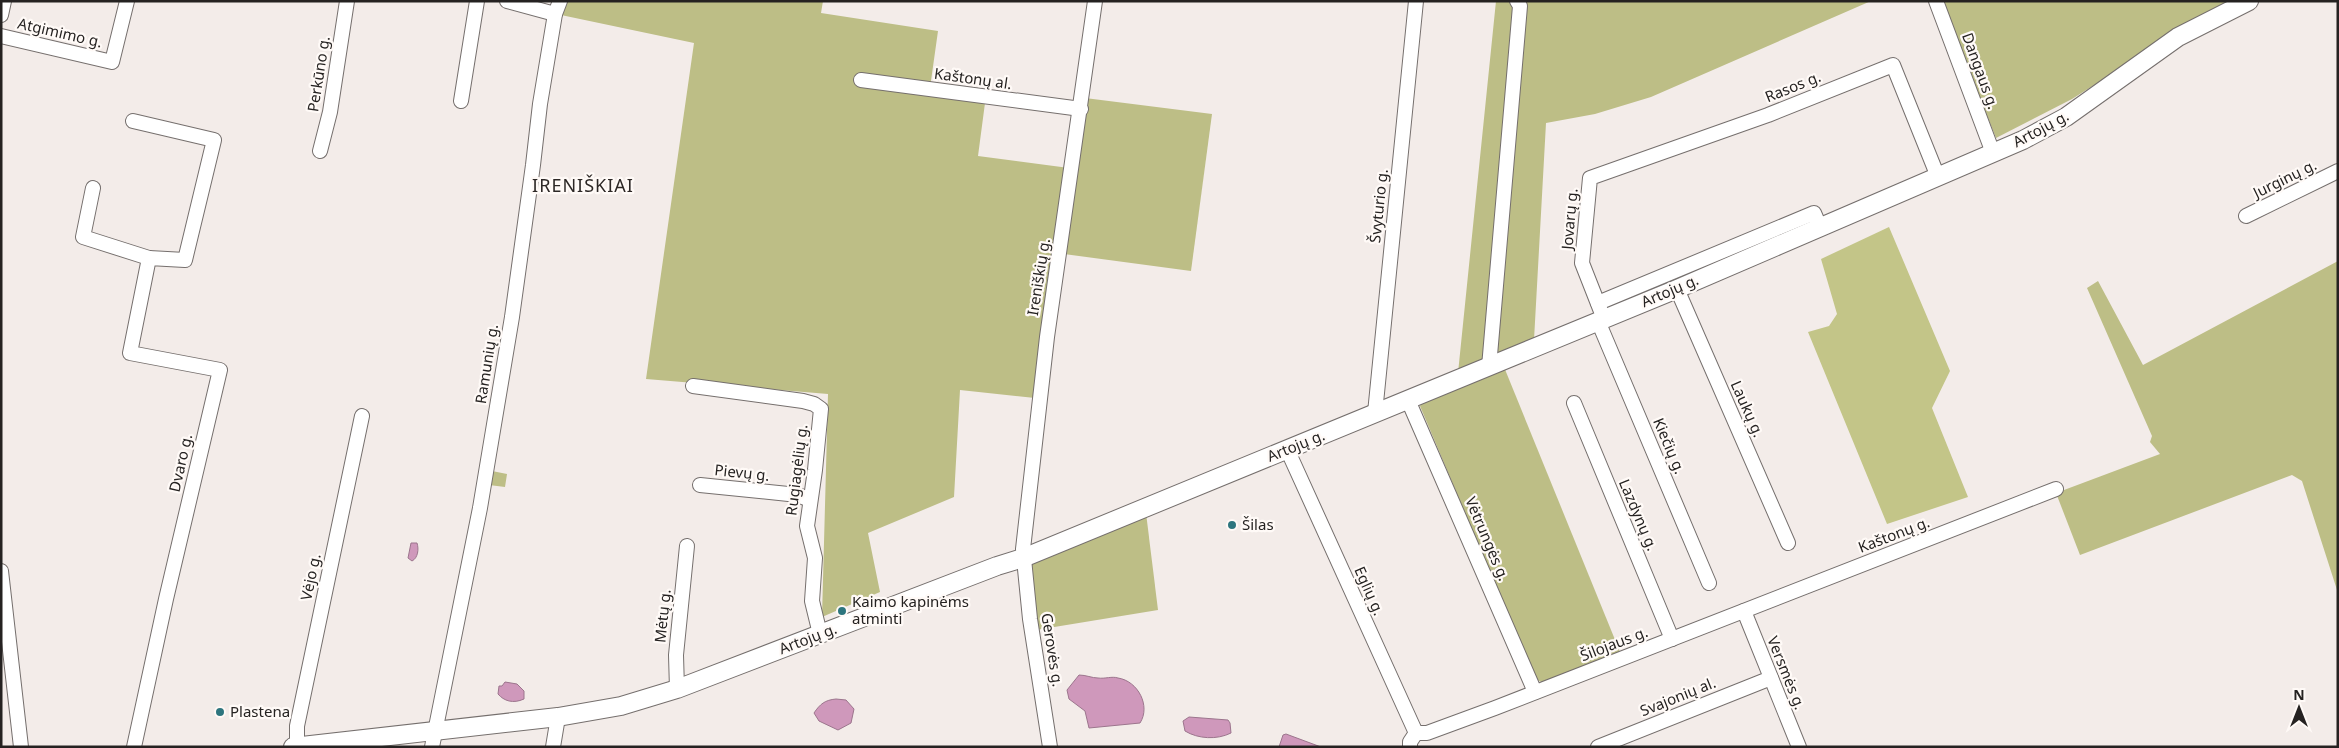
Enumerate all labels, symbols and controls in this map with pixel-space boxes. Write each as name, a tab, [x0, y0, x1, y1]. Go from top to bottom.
street label: Atgimimo g.	[16, 13, 104, 51]
street label: Dangaus g.	[1958, 30, 2004, 112]
street label: Perkūno g.	[302, 34, 334, 113]
street label: Kaštonų al.	[933, 63, 1013, 93]
street label: Rasos g.	[1762, 66, 1823, 106]
street label: Artojų g.	[2009, 105, 2072, 151]
street label: Jurginų g.	[2248, 154, 2320, 203]
street label: Švyturio g.	[1364, 168, 1392, 244]
district label: IRENIŠKIAI	[532, 173, 634, 197]
street label: Jovarų g.	[1556, 187, 1582, 252]
street label: Ireniškių g.	[1022, 237, 1054, 317]
street label: Artojų g.	[1638, 269, 1701, 311]
street label: Ramunių g.	[470, 322, 502, 405]
street label: Laukų g.	[1727, 377, 1769, 440]
street label: Kiečių g.	[1649, 414, 1691, 477]
street label: Rugiagėlių g.	[780, 423, 812, 517]
street label: Artojų g.	[1264, 424, 1327, 466]
street label: Dvaro g.	[164, 432, 196, 494]
street label: Pievų g.	[714, 459, 771, 485]
street label: Lazdynų g.	[1615, 476, 1663, 553]
street label: Vėtrungės g.	[1461, 494, 1515, 584]
street label: Kaštonų g.	[1855, 511, 1932, 557]
place label: Šilas	[1242, 514, 1274, 534]
marker: Šilas	[1226, 519, 1238, 531]
street label: Vėjo g.	[295, 552, 325, 602]
street label: Eglių g.	[1350, 563, 1390, 618]
street label: Mėtų g.	[649, 588, 675, 644]
place label: Kaimo kapinėms atminti	[852, 591, 969, 628]
marker: Kaimo kapinėms atminti	[836, 605, 848, 617]
street label: Gerovės g.	[1037, 612, 1069, 688]
street label: Artojų g.	[776, 618, 839, 658]
street label: Šilojaus g.	[1577, 621, 1650, 665]
street label: Versmės g.	[1763, 633, 1811, 712]
street label: Svajonių al.	[1637, 672, 1718, 720]
north arrow	[2274, 683, 2324, 733]
text: N	[2293, 685, 2305, 704]
place label: Plastena	[230, 701, 290, 721]
marker: Plastena	[214, 706, 226, 718]

